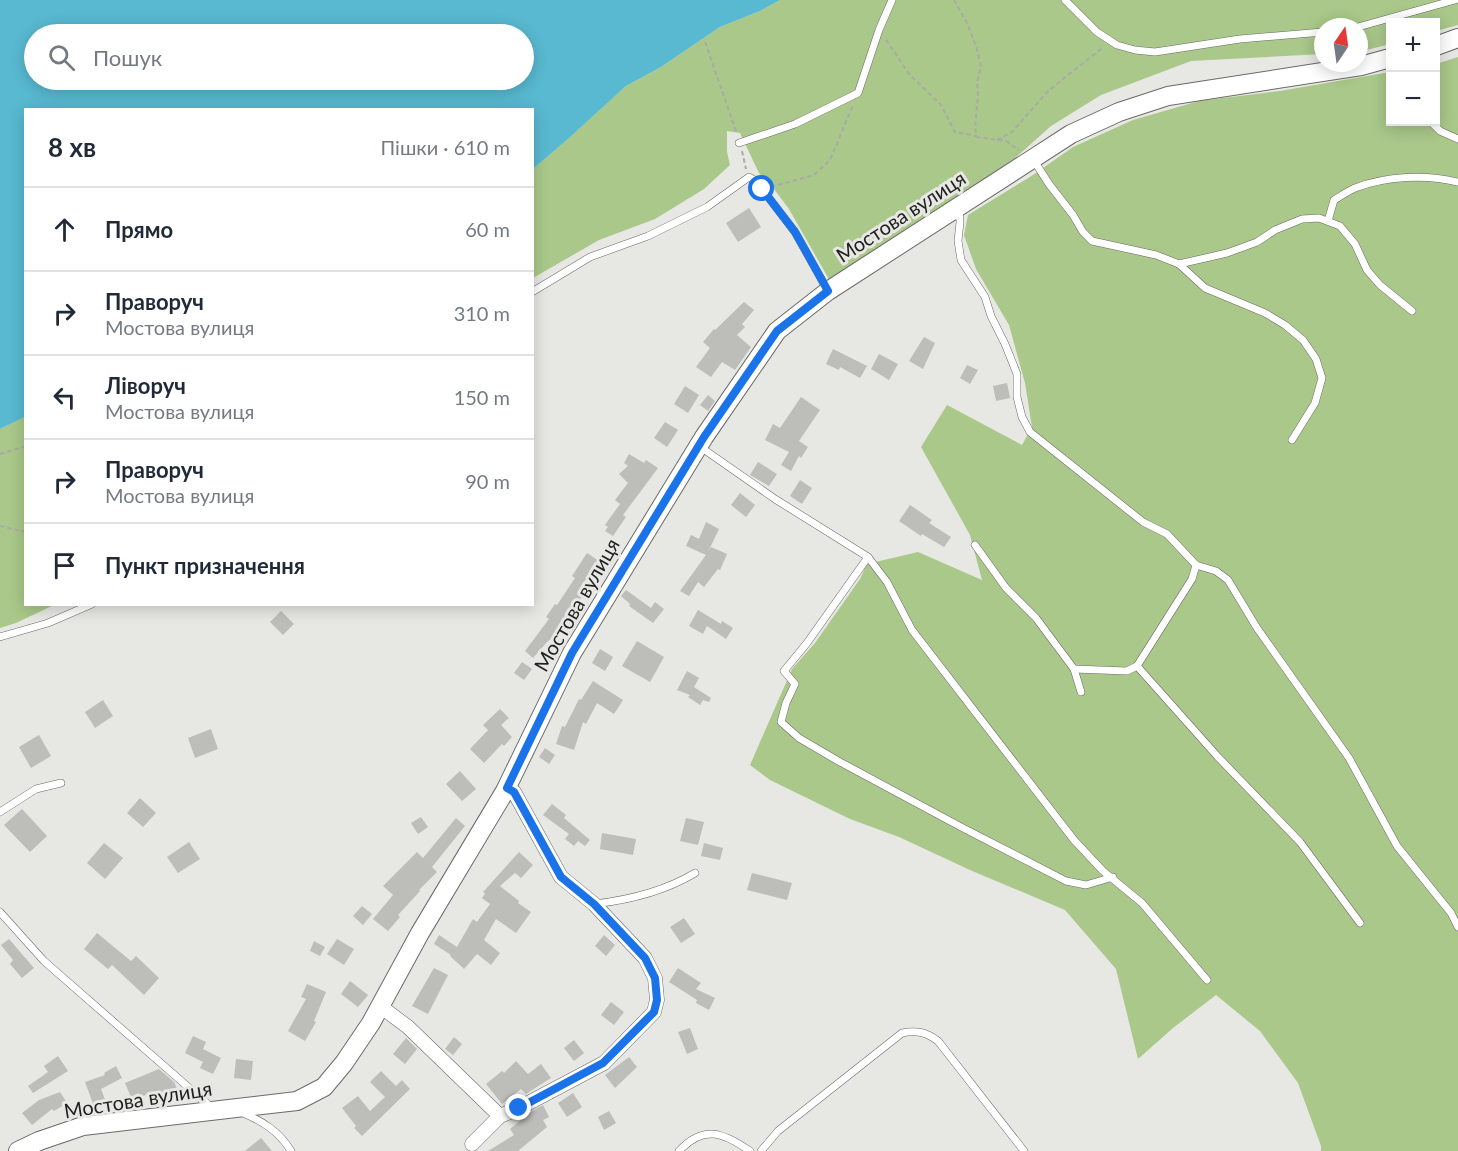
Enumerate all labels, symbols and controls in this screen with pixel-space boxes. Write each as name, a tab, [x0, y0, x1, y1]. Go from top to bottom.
north arrow	[1314, 18, 1368, 72]
map controls	[1386, 18, 1440, 126]
button: +	[1386, 18, 1440, 72]
search box	[24, 24, 534, 90]
icon: search	[45, 41, 78, 74]
text: Пошук	[93, 44, 162, 71]
button: −	[1386, 72, 1440, 126]
text: 8 хв	[48, 131, 96, 163]
text: Пішки · 610 m	[381, 135, 510, 159]
street label: Мостова вулиця	[831, 165, 970, 267]
route start	[748, 175, 774, 201]
icon: ahead	[48, 213, 81, 246]
text: Прямо	[105, 216, 173, 243]
text: 60 m	[465, 217, 510, 241]
text: Праворуч	[105, 288, 204, 315]
icon: right	[48, 297, 81, 330]
text: 310 m	[454, 301, 510, 325]
text: Мостова вулиця	[105, 315, 254, 339]
text: Ліворуч	[105, 372, 186, 399]
icon: left	[48, 381, 81, 414]
text: 150 m	[454, 385, 510, 409]
text: Мостова вулиця	[105, 399, 254, 423]
text: Праворуч	[105, 456, 204, 483]
icon: right	[48, 465, 81, 498]
text: 90 m	[465, 469, 510, 493]
text: Мостова вулиця	[105, 483, 254, 507]
street label: Мостова вулиця	[528, 534, 624, 675]
icon: arrive	[48, 549, 81, 582]
text: Пункт призначення	[105, 552, 305, 579]
street label: Мостова вулиця	[62, 1075, 213, 1123]
route end	[505, 1094, 531, 1120]

